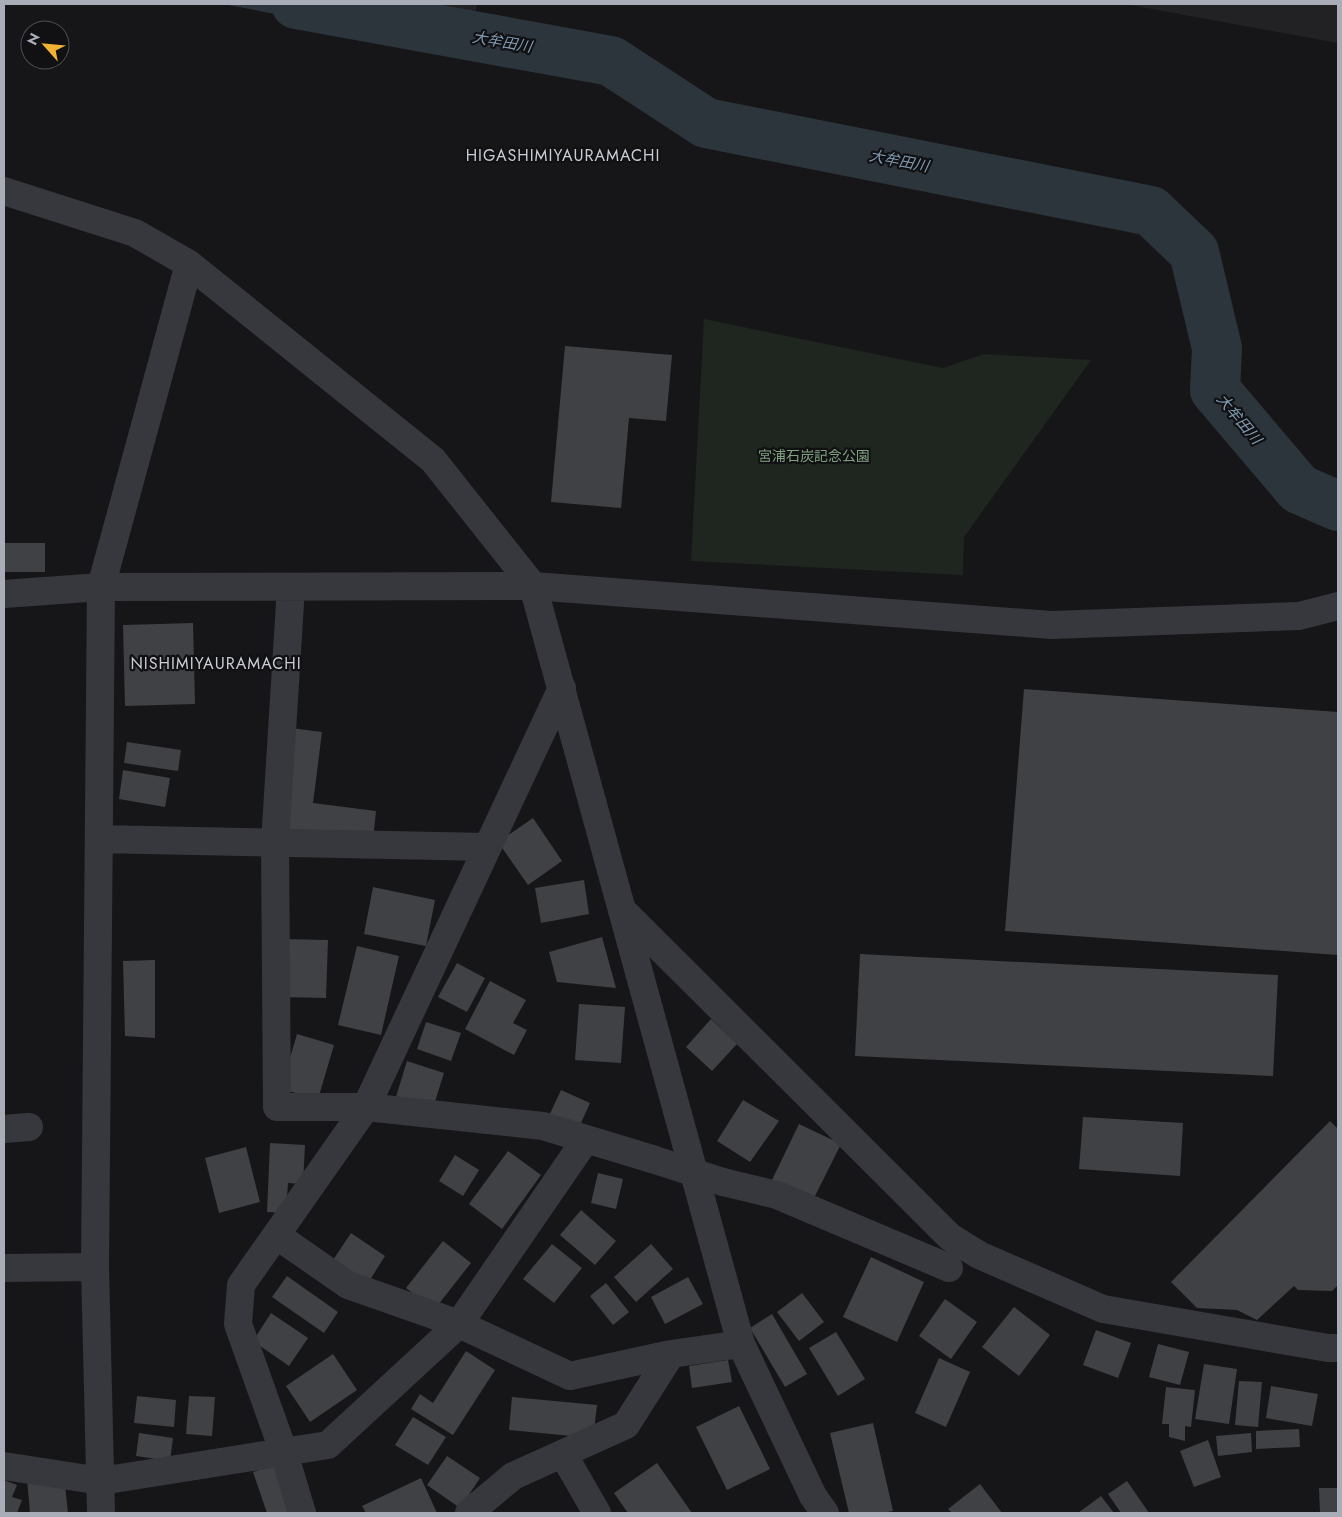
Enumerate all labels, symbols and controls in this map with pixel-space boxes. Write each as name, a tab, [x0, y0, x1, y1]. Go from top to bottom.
north arrow	[20, 20, 70, 70]
water label: 大牟田川	[471, 26, 535, 58]
text: N	[22, 30, 45, 49]
district label: HIGASHIMIYAURAMACHI	[466, 144, 660, 167]
water label: 大牟田川	[867, 144, 933, 178]
water label: 大牟田川	[1211, 389, 1268, 451]
park label: 宮浦石炭記念公園	[758, 446, 870, 466]
district label: NISHIMIYAURAMACHI	[130, 652, 302, 675]

